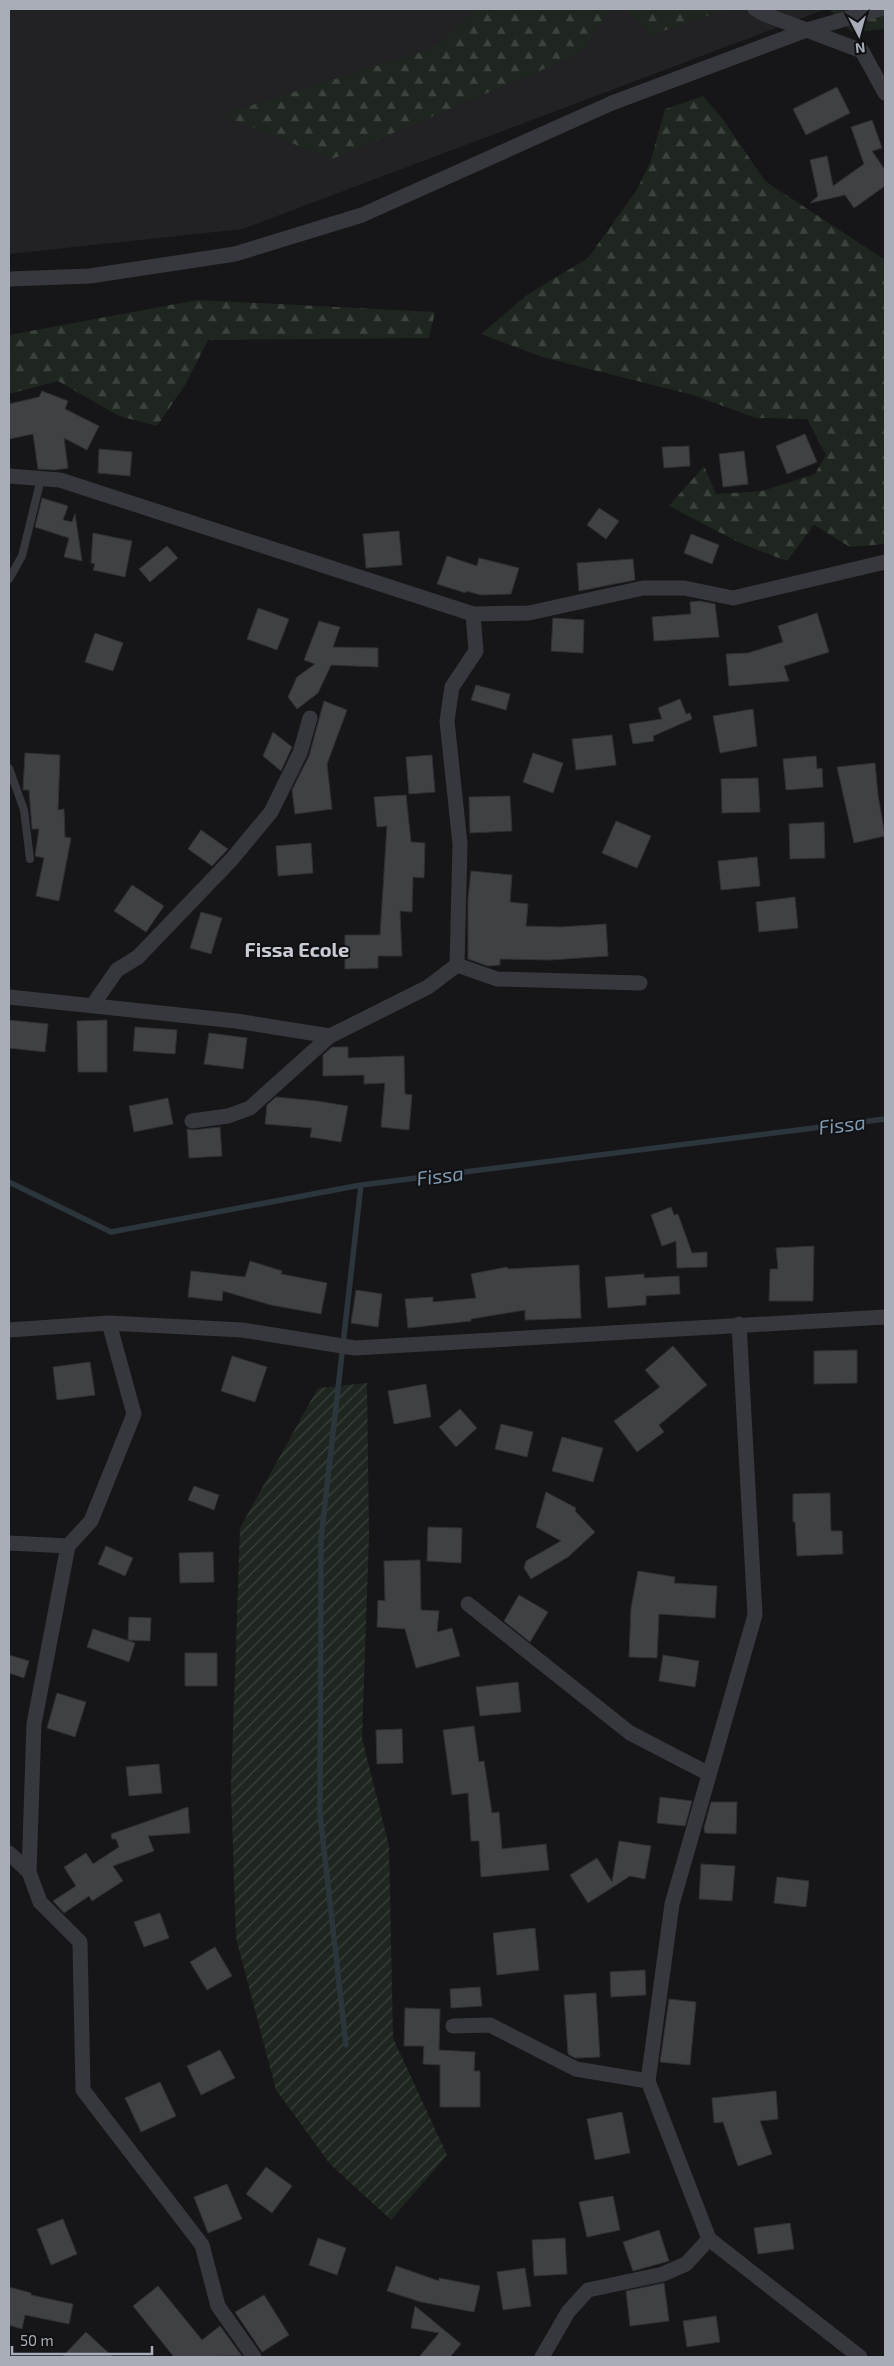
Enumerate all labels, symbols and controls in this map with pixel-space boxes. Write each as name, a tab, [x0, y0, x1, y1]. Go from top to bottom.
north arrow	[834, 10, 884, 60]
text: N	[854, 39, 866, 57]
district label: Fissa Ecole	[245, 937, 349, 961]
water label: Fissa	[817, 1109, 867, 1139]
water label: Fissa	[415, 1160, 465, 1190]
scale bar	[12, 2324, 152, 2356]
text: 50 m	[20, 2331, 54, 2349]

